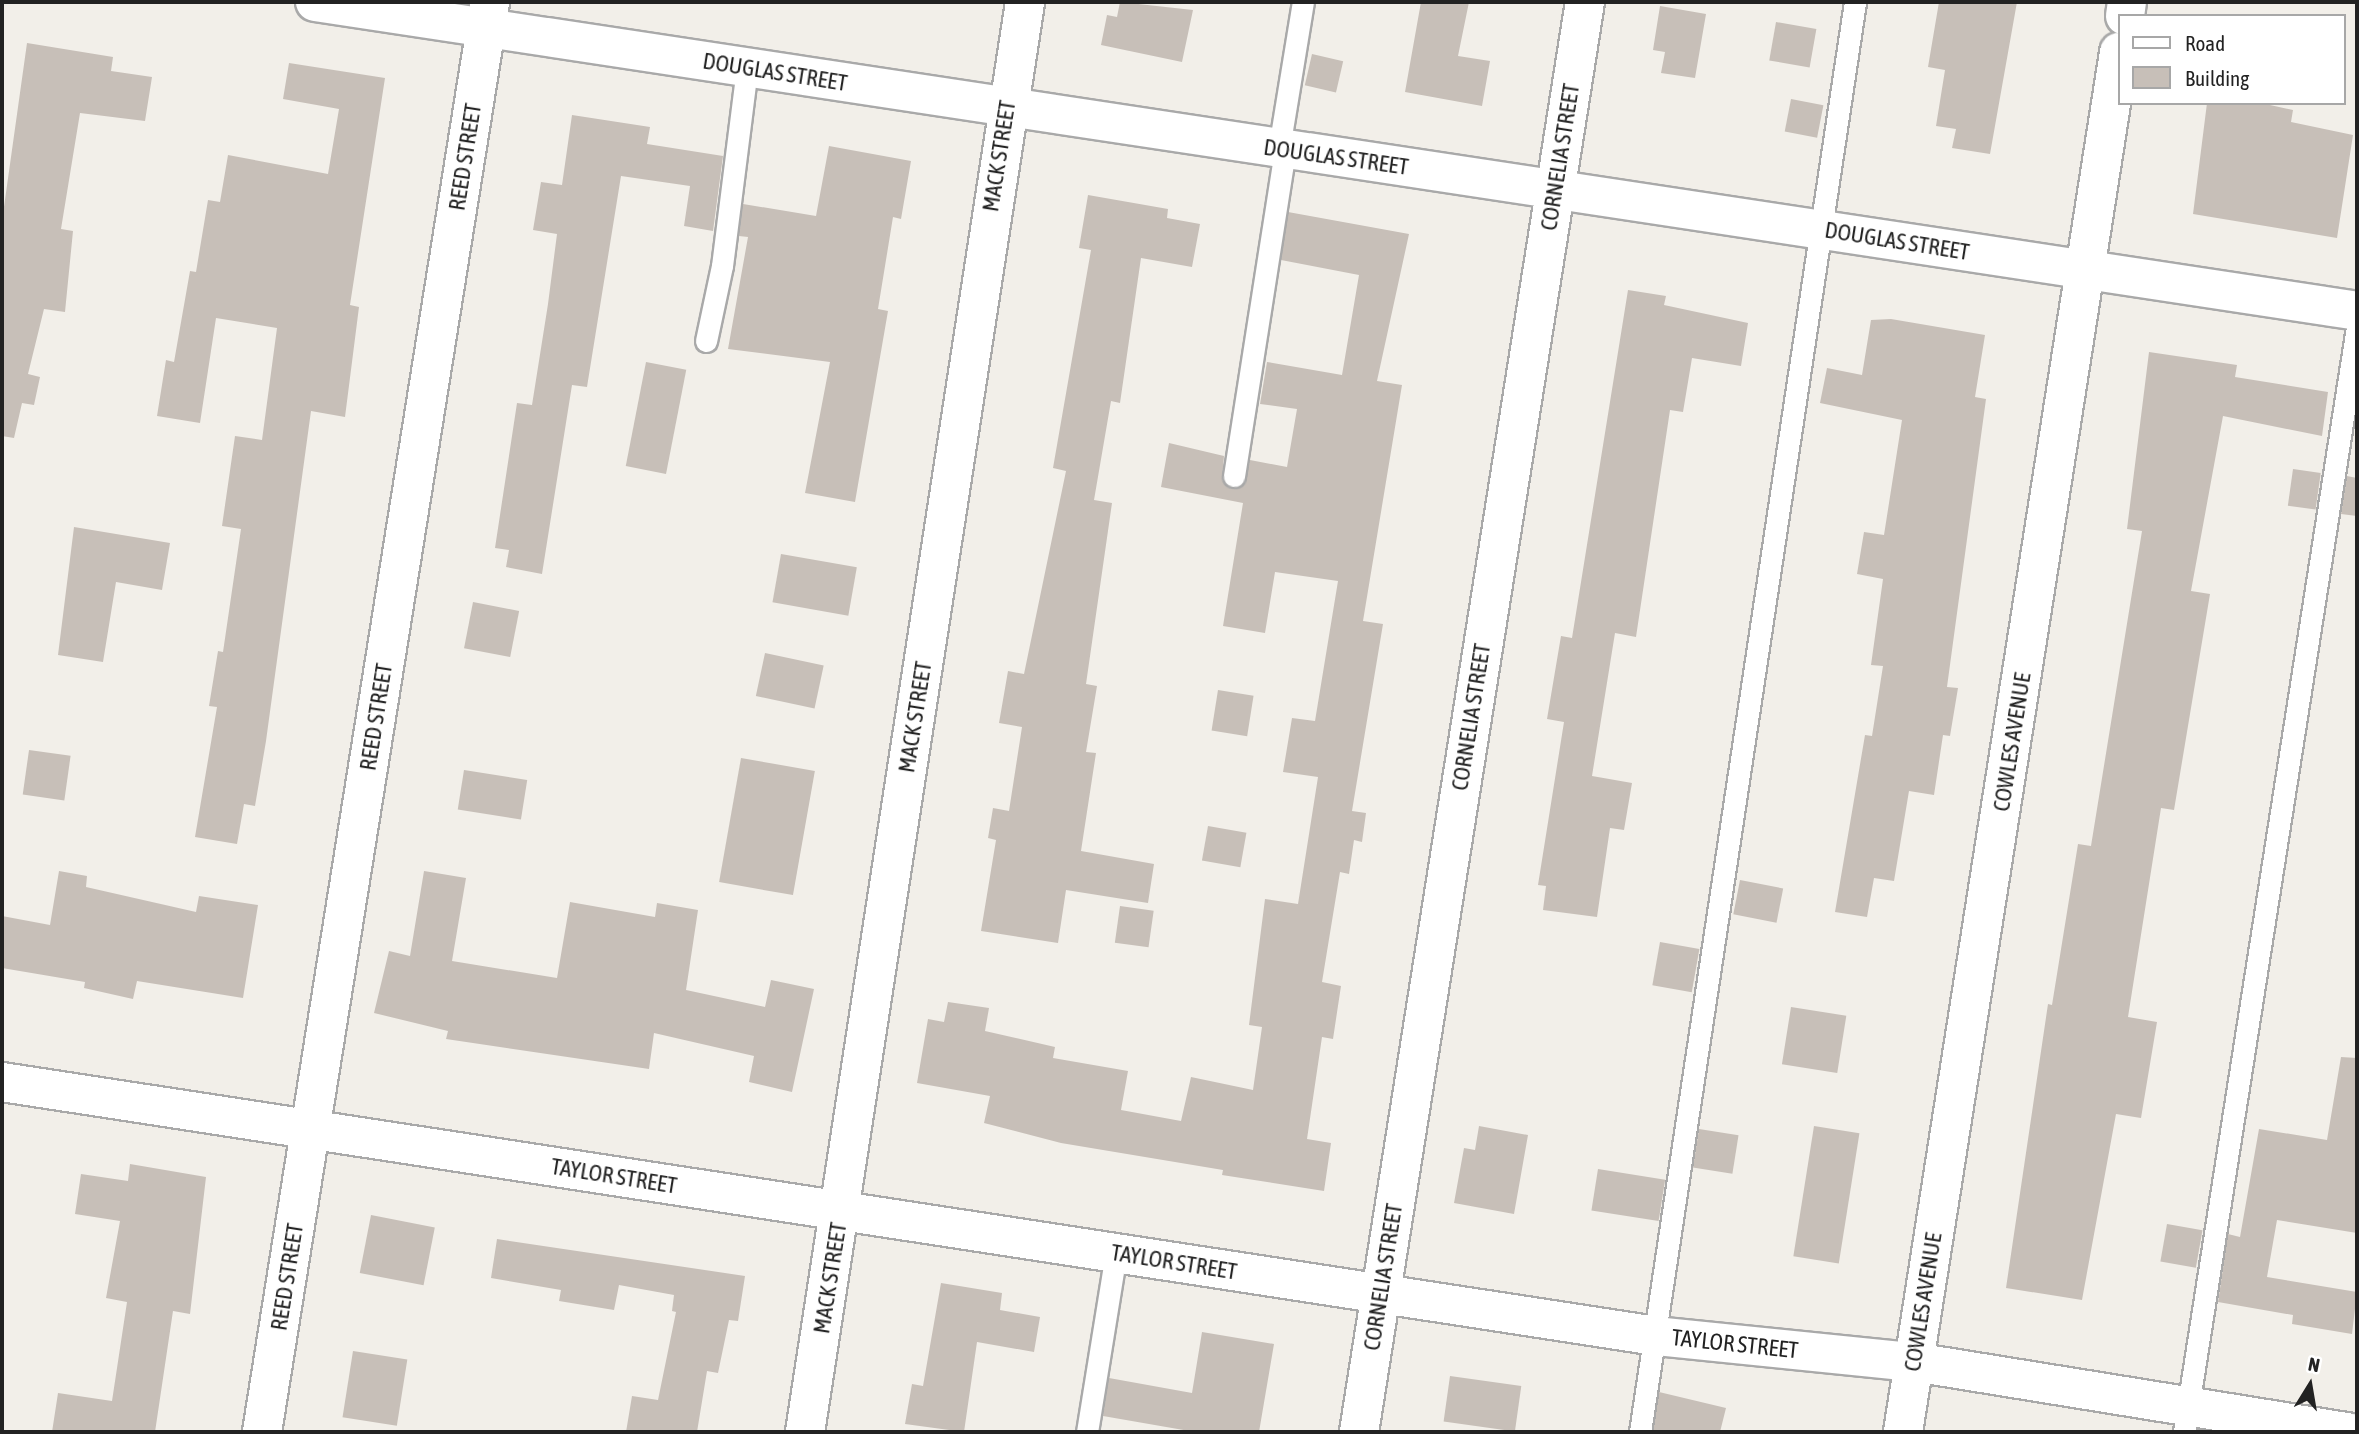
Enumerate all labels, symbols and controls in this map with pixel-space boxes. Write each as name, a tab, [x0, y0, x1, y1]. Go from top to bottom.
legend	[2118, 14, 2345, 105]
text: Road	[2185, 31, 2225, 55]
street label: DOUGLAS STREET	[701, 47, 849, 97]
text: Building	[2185, 66, 2249, 90]
street label: CORNELIA STREET	[1535, 82, 1585, 232]
street label: MACK STREET	[977, 98, 1021, 214]
street label: REED STREET	[443, 101, 487, 213]
street label: DOUGLAS STREET	[1262, 133, 1410, 181]
street label: DOUGLAS STREET	[1823, 216, 1971, 266]
street label: CORNELIA STREET	[1446, 642, 1496, 792]
street label: MACK STREET	[893, 659, 937, 775]
street label: REED STREET	[354, 661, 398, 773]
street label: COWLES AVENUE	[1987, 671, 2037, 813]
street label: TAYLOR STREET	[549, 1152, 679, 1200]
street label: CORNELIA STREET	[1358, 1202, 1408, 1352]
street label: MACK STREET	[808, 1220, 852, 1336]
street label: REED STREET	[265, 1221, 309, 1333]
street label: COWLES AVENUE	[1898, 1231, 1948, 1373]
street label: TAYLOR STREET	[1109, 1238, 1239, 1286]
street label: TAYLOR STREET	[1670, 1324, 1800, 1364]
north arrow	[2275, 1350, 2345, 1420]
text: N	[2306, 1353, 2322, 1376]

